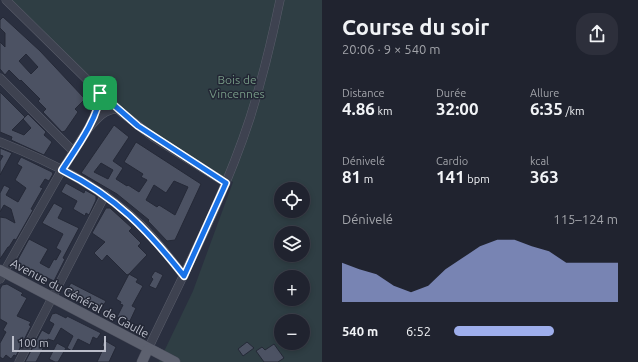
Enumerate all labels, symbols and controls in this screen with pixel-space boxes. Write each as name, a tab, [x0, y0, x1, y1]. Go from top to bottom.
button: share	[576, 13, 618, 55]
text: Course du soir	[342, 14, 489, 39]
text: 20:06 · 9 × 540 m	[342, 42, 441, 56]
park label: Bois de Vincennes	[209, 73, 265, 100]
pin	[83, 76, 117, 110]
icon: arrive	[89, 82, 111, 104]
text: Distance	[342, 87, 385, 99]
text: Durée	[436, 87, 466, 99]
text: Allure	[530, 87, 559, 99]
text: 4.86	[342, 99, 375, 118]
text: 32:00	[436, 99, 479, 118]
text: 6:35	[530, 99, 563, 118]
text: km	[375, 105, 393, 117]
text: /km	[563, 105, 585, 117]
text: Dénivelé	[342, 155, 385, 167]
text: Cardio	[436, 155, 468, 167]
text: kcal	[530, 155, 549, 167]
text: 81	[342, 167, 361, 186]
text: 141	[436, 167, 465, 186]
text: 363	[530, 167, 559, 186]
text: m	[361, 173, 373, 185]
text: bpm	[465, 173, 490, 185]
map controls	[274, 182, 310, 350]
button: locate	[274, 182, 310, 218]
text: Dénivelé	[342, 212, 393, 226]
text: 115–124 m	[553, 212, 618, 226]
button: layers	[274, 226, 310, 262]
street label: Avenue du Général de Gaulle	[9, 256, 151, 340]
button: +	[274, 270, 310, 306]
button: −	[274, 314, 310, 350]
text: 540 m	[342, 324, 378, 338]
text: 6:52	[406, 324, 431, 338]
scale bar	[12, 334, 106, 353]
text: 100 m	[18, 337, 49, 349]

